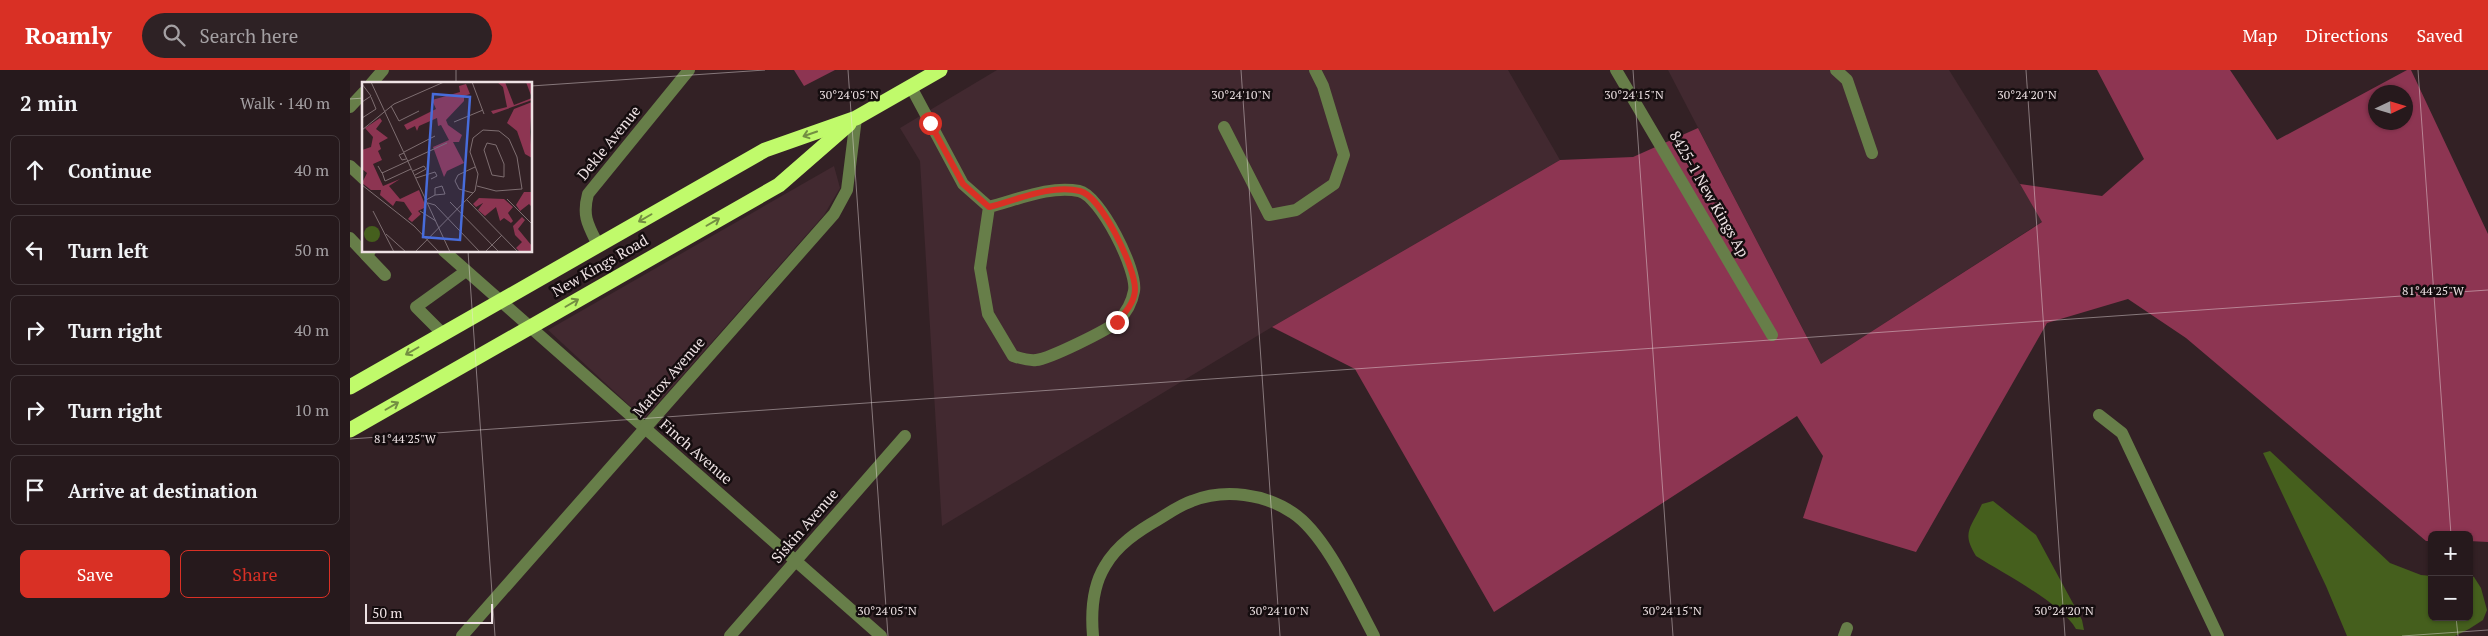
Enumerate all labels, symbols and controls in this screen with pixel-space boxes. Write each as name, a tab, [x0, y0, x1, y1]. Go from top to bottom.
search box	[142, 13, 492, 58]
text: Roamly	[25, 19, 112, 51]
icon: search	[160, 21, 188, 49]
text: Search here	[200, 23, 298, 48]
text: Map	[2242, 23, 2277, 47]
text: Directions	[2305, 23, 2388, 47]
text: Saved	[2416, 23, 2463, 47]
inset map	[362, 82, 532, 252]
north arrow	[2368, 85, 2413, 130]
text: 30°24'05"N	[819, 87, 879, 102]
text: 30°24'10"N	[1211, 87, 1271, 102]
text: 30°24'15"N	[1604, 87, 1664, 102]
text: 30°24'20"N	[1997, 87, 2057, 102]
text: 2 min	[20, 89, 77, 117]
text: Walk · 140 m	[240, 92, 330, 114]
street label: Dekle Avenue	[572, 101, 644, 184]
route start	[919, 112, 942, 135]
street label: 8425-1 New Kings Ap	[1666, 127, 1754, 260]
one-way arrow	[803, 130, 818, 139]
icon: ahead	[21, 156, 49, 184]
text: Continue	[68, 158, 152, 183]
text: 40 m	[294, 159, 329, 181]
one-way arrow	[638, 213, 653, 223]
one-way arrow	[705, 217, 719, 227]
street label: New Kings Road	[548, 230, 651, 301]
icon: left	[21, 236, 49, 264]
text: Turn left	[68, 238, 149, 263]
text: 50 m	[294, 239, 329, 261]
text: 81°44'25"W	[2402, 283, 2465, 298]
one-way arrow	[564, 297, 578, 307]
route end	[1106, 311, 1129, 334]
icon: right	[21, 316, 49, 344]
text: Turn right	[68, 318, 162, 343]
text: 40 m	[294, 319, 329, 341]
street label: Mattox Avenue	[628, 332, 709, 421]
one-way arrow	[406, 347, 420, 357]
icon: right	[21, 396, 49, 424]
text: Turn right	[68, 398, 162, 423]
text: 10 m	[294, 399, 329, 421]
one-way arrow	[385, 401, 400, 411]
street label: Finch Avenue	[656, 414, 737, 488]
text: 81°44'25"W	[374, 431, 437, 446]
icon: arrive	[21, 476, 49, 504]
text: Arrive at destination	[68, 478, 257, 503]
street label: Siskin Avenue	[766, 484, 842, 567]
map controls	[2428, 531, 2473, 621]
button: +	[2428, 531, 2473, 576]
button: Save	[20, 550, 170, 598]
button: Share	[180, 550, 330, 598]
button: −	[2428, 576, 2473, 621]
scale bar	[365, 601, 492, 624]
text: 50 m	[372, 603, 402, 622]
text: 30°24'05"N	[857, 603, 917, 618]
text: 30°24'10"N	[1249, 603, 1309, 618]
text: 30°24'15"N	[1642, 603, 1702, 618]
text: 30°24'20"N	[2034, 603, 2094, 618]

